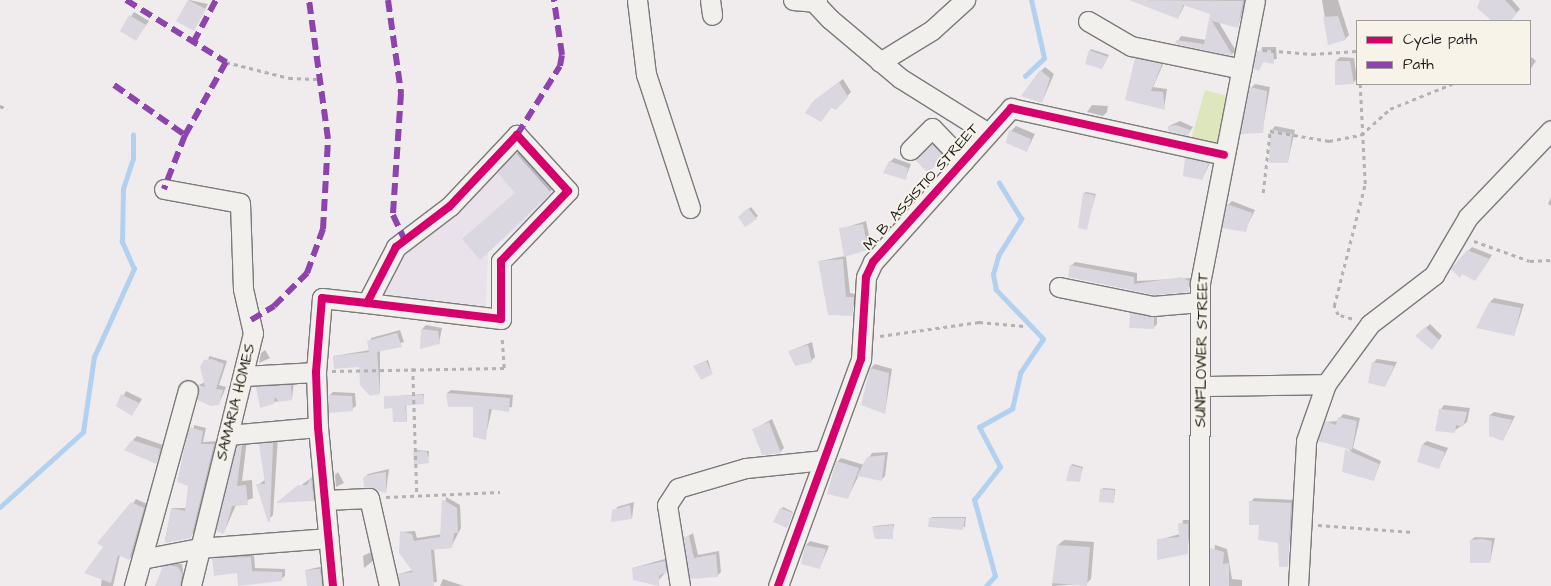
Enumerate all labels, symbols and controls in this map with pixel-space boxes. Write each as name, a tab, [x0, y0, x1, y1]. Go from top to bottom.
legend	[1356, 20, 1531, 85]
text: Cycle path	[1403, 29, 1477, 50]
text: Path	[1403, 54, 1434, 75]
street label: M. B. ASSISTIO STREET	[859, 120, 983, 254]
street label: SUNFLOWER STREET	[1192, 272, 1212, 428]
street label: SAMARIA HOMES	[213, 342, 259, 462]

